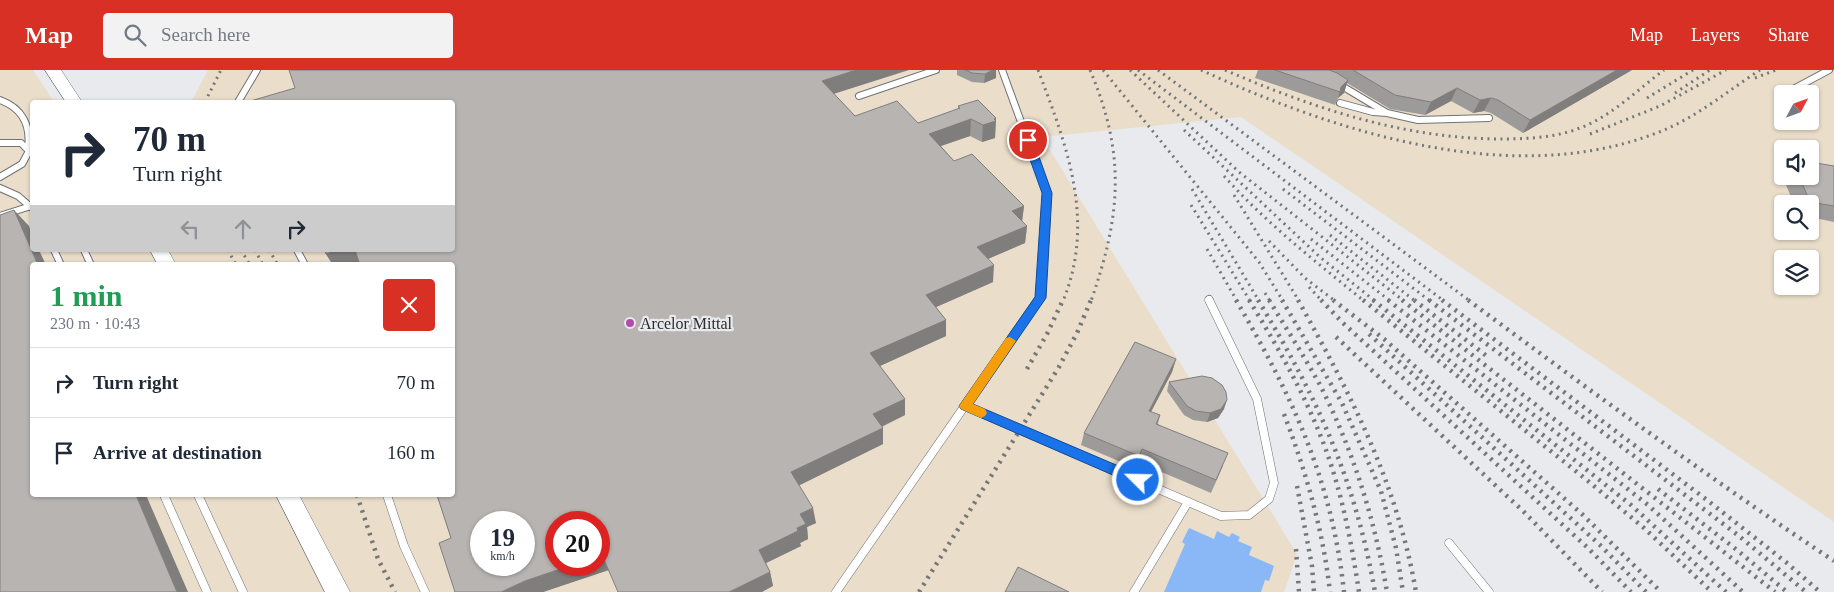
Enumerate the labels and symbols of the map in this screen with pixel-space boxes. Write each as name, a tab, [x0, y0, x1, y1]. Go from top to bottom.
north arrow	[1774, 85, 1819, 130]
pin	[1007, 119, 1049, 161]
place label: Arcelor Mittal	[640, 315, 733, 332]
marker: Arcelor Mittal	[624, 317, 636, 329]
position arrow	[1111, 453, 1163, 505]
speed limit sign: 20	[545, 511, 610, 576]

